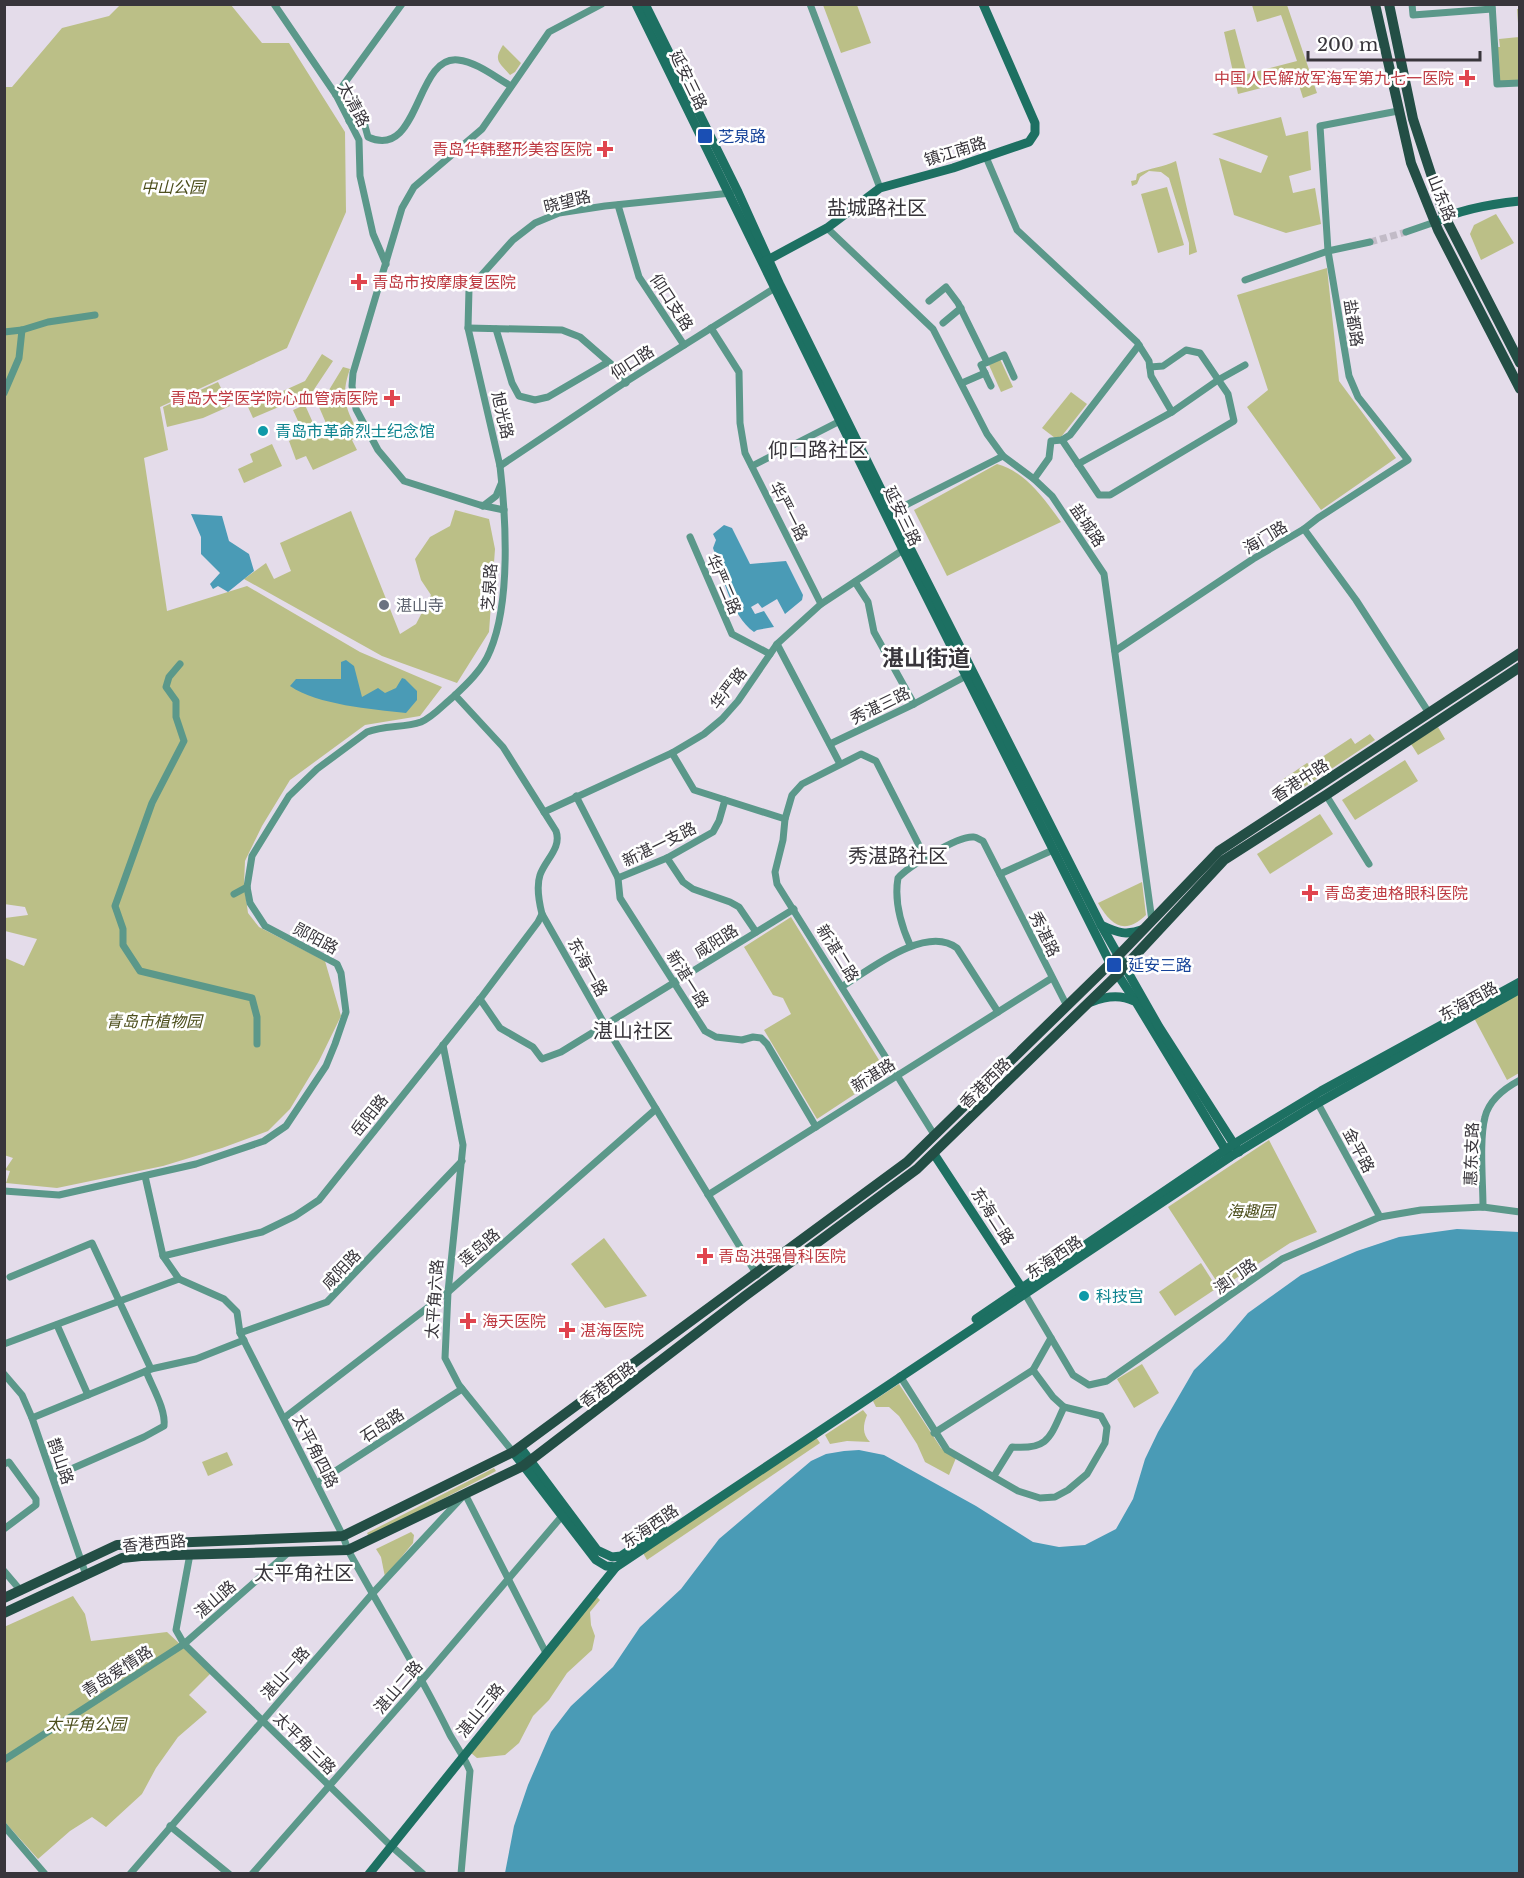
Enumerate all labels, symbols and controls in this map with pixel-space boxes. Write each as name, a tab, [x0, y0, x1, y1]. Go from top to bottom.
scale bar	[1308, 24, 1480, 62]
text: 200 m	[1317, 34, 1378, 56]
street label: 延安三路	[666, 47, 712, 113]
place label: 中国人民解放军海军第九七一医院	[1214, 68, 1454, 88]
marker: 中国人民解放军海军第九七一医院	[1458, 69, 1476, 87]
street label: 太清路	[334, 78, 374, 130]
place label: 芝泉路	[718, 126, 766, 146]
marker: 芝泉路	[696, 127, 714, 145]
street label: 镇江南路	[921, 132, 989, 170]
place label: 青岛华韩整形美容医院	[432, 139, 592, 159]
marker: 青岛华韩整形美容医院	[596, 140, 614, 158]
street label: 山东路	[1424, 172, 1460, 224]
park label: 中山公园	[141, 177, 207, 197]
street label: 晓望路	[541, 185, 593, 217]
district label: 盐城路社区	[827, 196, 927, 220]
street label: 仰口支路	[646, 270, 698, 334]
place label: 青岛市按摩康复医院	[372, 272, 516, 292]
marker: 青岛市按摩康复医院	[350, 273, 368, 291]
street label: 盐都路	[1340, 298, 1368, 348]
street label: 仰口路	[606, 341, 658, 383]
place label: 青岛大学医学院心血管病医院	[170, 388, 378, 408]
marker: 青岛大学医学院心血管病医院	[383, 389, 401, 407]
street label: 旭光路	[488, 389, 518, 441]
place label: 青岛市革命烈士纪念馆	[275, 421, 435, 441]
marker: 青岛市革命烈士纪念馆	[256, 424, 270, 438]
district label: 仰口路社区	[768, 438, 868, 462]
street label: 华严一路	[766, 478, 812, 544]
street label: 延安三路	[880, 483, 926, 549]
street label: 盐城路	[1066, 500, 1110, 550]
street label: 海门路	[1239, 516, 1291, 558]
street label: 华严二路	[702, 551, 746, 617]
street label: 芝泉路	[477, 562, 501, 612]
place label: 湛山寺	[396, 595, 444, 615]
marker: 湛山寺	[377, 598, 391, 612]
district label: 湛山街道	[882, 645, 970, 672]
street label: 华严路	[705, 663, 751, 713]
street label: 秀湛三路	[847, 682, 913, 728]
street label: 香港中路	[1268, 754, 1332, 806]
street label: 新湛一支路	[619, 817, 699, 871]
district label: 秀湛路社区	[848, 844, 948, 868]
place label: 青岛麦迪格眼科医院	[1324, 883, 1468, 903]
marker: 青岛麦迪格眼科医院	[1301, 884, 1319, 902]
street label: 秀湛路	[1025, 908, 1065, 960]
street label: 郧阳路	[290, 918, 342, 958]
street label: 咸阳路	[690, 920, 742, 962]
street label: 新湛二路	[813, 921, 863, 985]
street label: 东海一路	[564, 934, 612, 1000]
street label: 新湛一路	[663, 947, 713, 1011]
place label: 延安三路	[1128, 955, 1192, 975]
marker: 延安三路	[1105, 956, 1123, 974]
street label: 东海西路	[1435, 977, 1501, 1025]
park label: 青岛市植物园	[106, 1011, 204, 1031]
district label: 湛山社区	[593, 1019, 673, 1043]
street label: 香港西路	[955, 1053, 1015, 1113]
street label: 新湛路	[847, 1054, 899, 1096]
street label: 岳阳路	[346, 1090, 392, 1140]
street label: 惠东支路	[1460, 1122, 1482, 1186]
street label: 金平路	[1339, 1124, 1379, 1176]
street label: 东海二路	[967, 1184, 1019, 1248]
park label: 海趣园	[1227, 1201, 1277, 1221]
street label: 莲岛路	[454, 1224, 504, 1270]
street label: 东海西路	[1022, 1231, 1086, 1283]
street label: 咸阳路	[317, 1245, 365, 1293]
place label: 青岛洪强骨科医院	[718, 1246, 846, 1266]
marker: 青岛洪强骨科医院	[696, 1247, 714, 1265]
street label: 澳门路	[1210, 1254, 1260, 1298]
street label: 太平角六路	[421, 1258, 447, 1340]
place label: 科技宫	[1096, 1286, 1144, 1306]
marker: 科技宫	[1077, 1289, 1091, 1303]
place label: 海天医院	[482, 1311, 546, 1331]
marker: 海天医院	[459, 1312, 477, 1330]
place label: 湛海医院	[580, 1320, 644, 1340]
marker: 湛海医院	[558, 1321, 576, 1339]
street label: 香港西路	[575, 1357, 639, 1411]
street label: 石岛路	[356, 1404, 408, 1446]
street label: 太平角四路	[289, 1411, 343, 1491]
street label: 鹊山路	[44, 1435, 78, 1487]
street label: 东海西路	[618, 1500, 682, 1552]
street label: 香港西路	[121, 1530, 187, 1556]
district label: 太平角社区	[254, 1561, 354, 1585]
street label: 湛山路	[190, 1576, 240, 1622]
street label: 青岛爱情路	[78, 1641, 156, 1701]
street label: 湛山一路	[256, 1642, 314, 1704]
street label: 湛山二路	[369, 1656, 427, 1718]
street label: 湛山三路	[452, 1679, 508, 1741]
street label: 太平角三路	[270, 1708, 340, 1778]
park label: 太平角公园	[46, 1714, 128, 1734]

